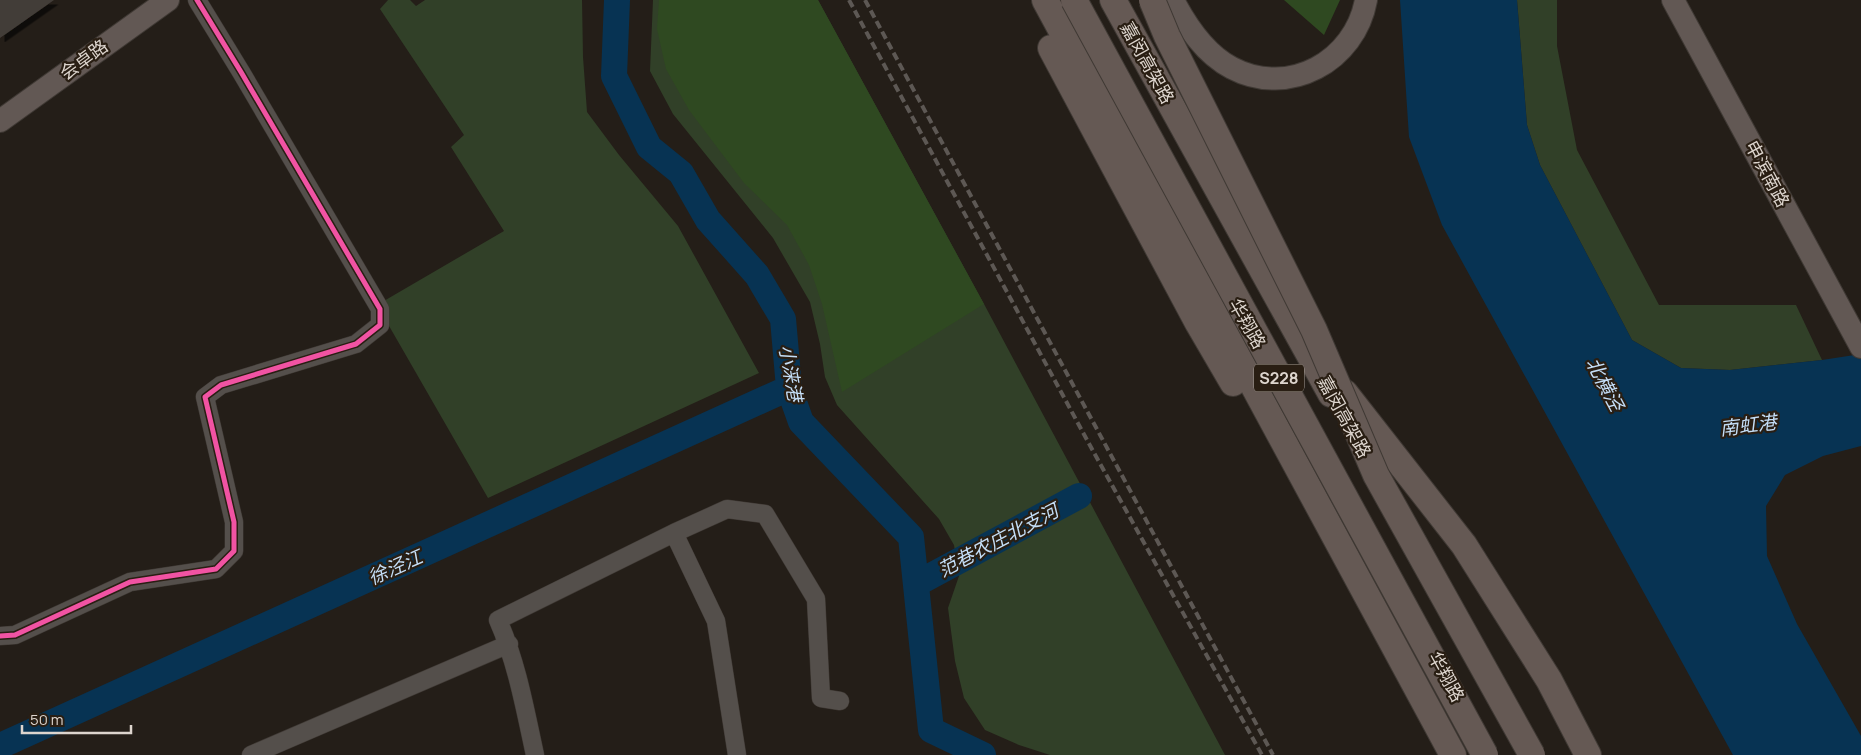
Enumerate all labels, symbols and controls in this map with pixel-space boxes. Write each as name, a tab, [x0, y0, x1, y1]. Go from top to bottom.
street label: 嘉闵高架路	[1116, 17, 1180, 108]
street label: 会卓路	[55, 34, 112, 85]
street label: 申滨南路	[1740, 136, 1795, 211]
street label: 华翔路	[1224, 294, 1272, 353]
water label: 小涞港	[773, 343, 809, 406]
water label: 北横泾	[1580, 353, 1631, 417]
road number: S228	[1254, 364, 1304, 392]
street label: 嘉闵高架路	[1313, 371, 1377, 462]
water label: 南虹港	[1718, 408, 1781, 441]
water label: 范巷农庄北支河	[933, 495, 1066, 583]
water label: 徐泾江	[364, 543, 428, 590]
street label: 华翔路	[1423, 647, 1470, 706]
scale bar	[22, 702, 131, 734]
text: 50 m	[30, 709, 64, 730]

